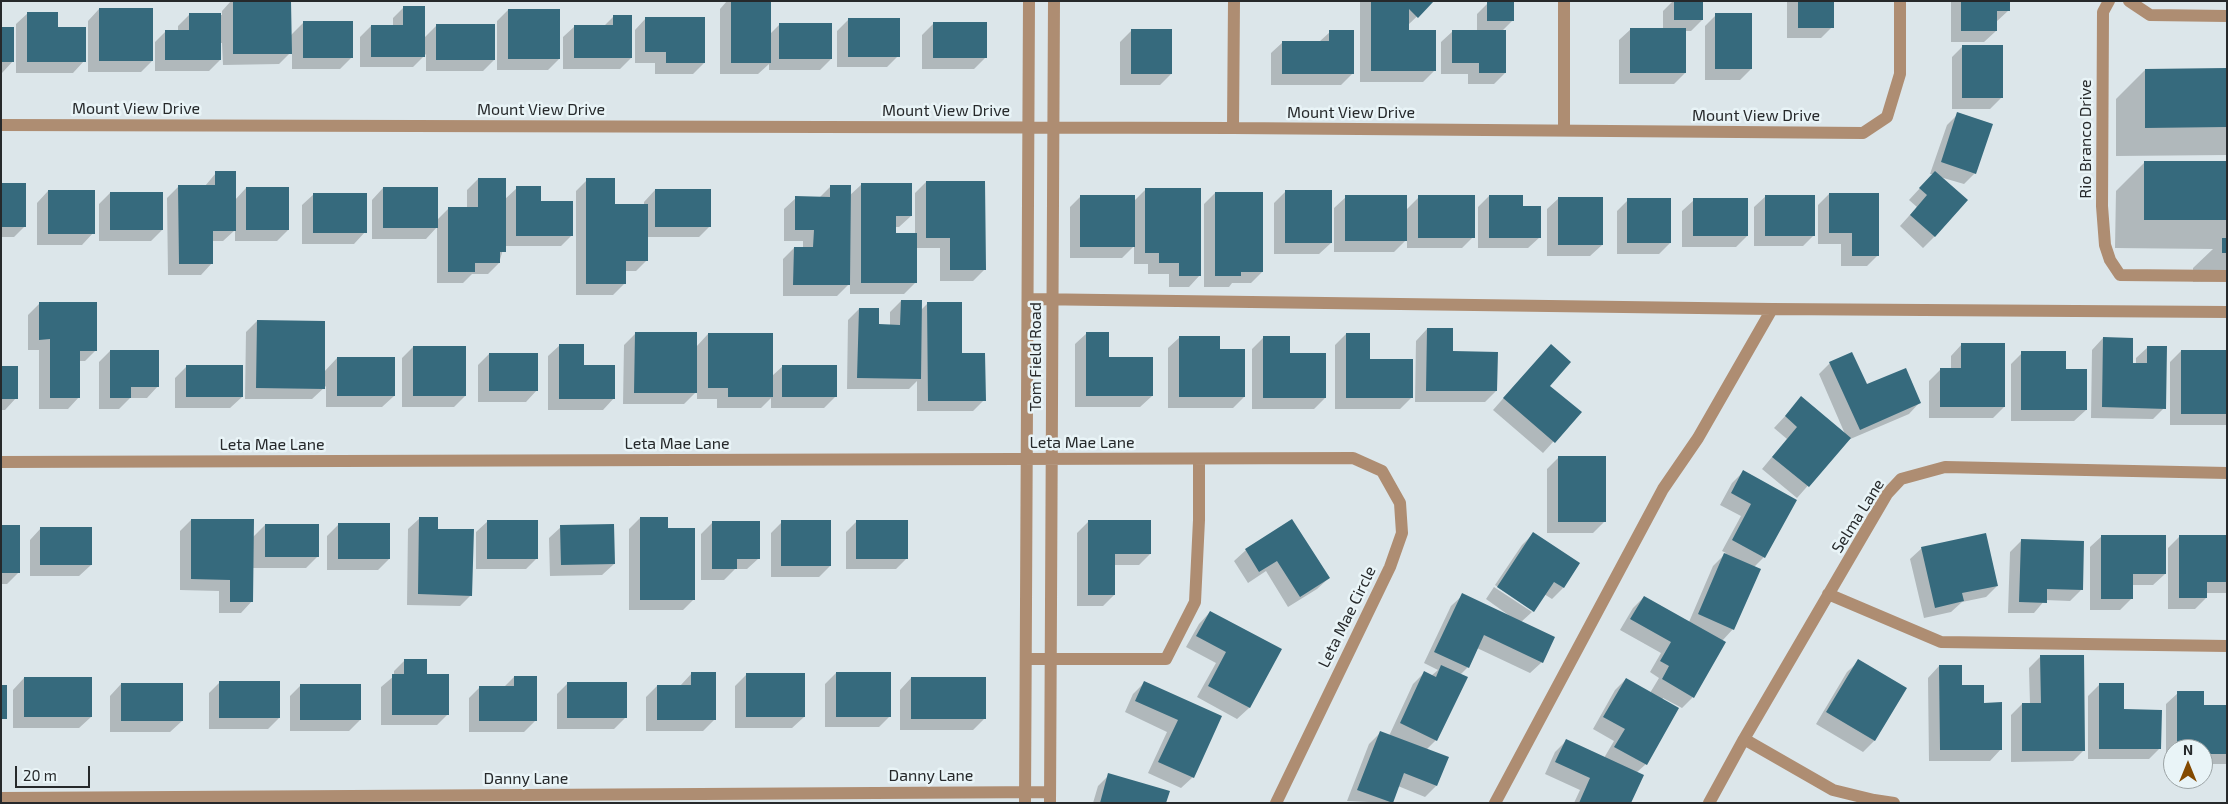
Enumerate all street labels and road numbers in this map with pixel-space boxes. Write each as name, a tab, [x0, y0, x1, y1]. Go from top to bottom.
street label: Rio Branco Drive	[2076, 79, 2096, 199]
street label: Mount View Drive	[72, 99, 200, 119]
street label: Mount View Drive	[477, 100, 605, 120]
street label: Mount View Drive	[882, 101, 1010, 121]
street label: Mount View Drive	[1287, 103, 1415, 123]
street label: Mount View Drive	[1692, 106, 1820, 126]
street label: Tom Field Road	[1026, 302, 1046, 412]
street label: Leta Mae Lane	[1029, 433, 1135, 453]
street label: Leta Mae Lane	[624, 434, 730, 454]
street label: Leta Mae Lane	[219, 435, 325, 455]
street label: Selma Lane	[1828, 475, 1888, 557]
street label: Leta Mae Circle	[1314, 563, 1380, 671]
street label: Danny Lane	[889, 766, 973, 786]
street label: Danny Lane	[484, 769, 568, 789]

